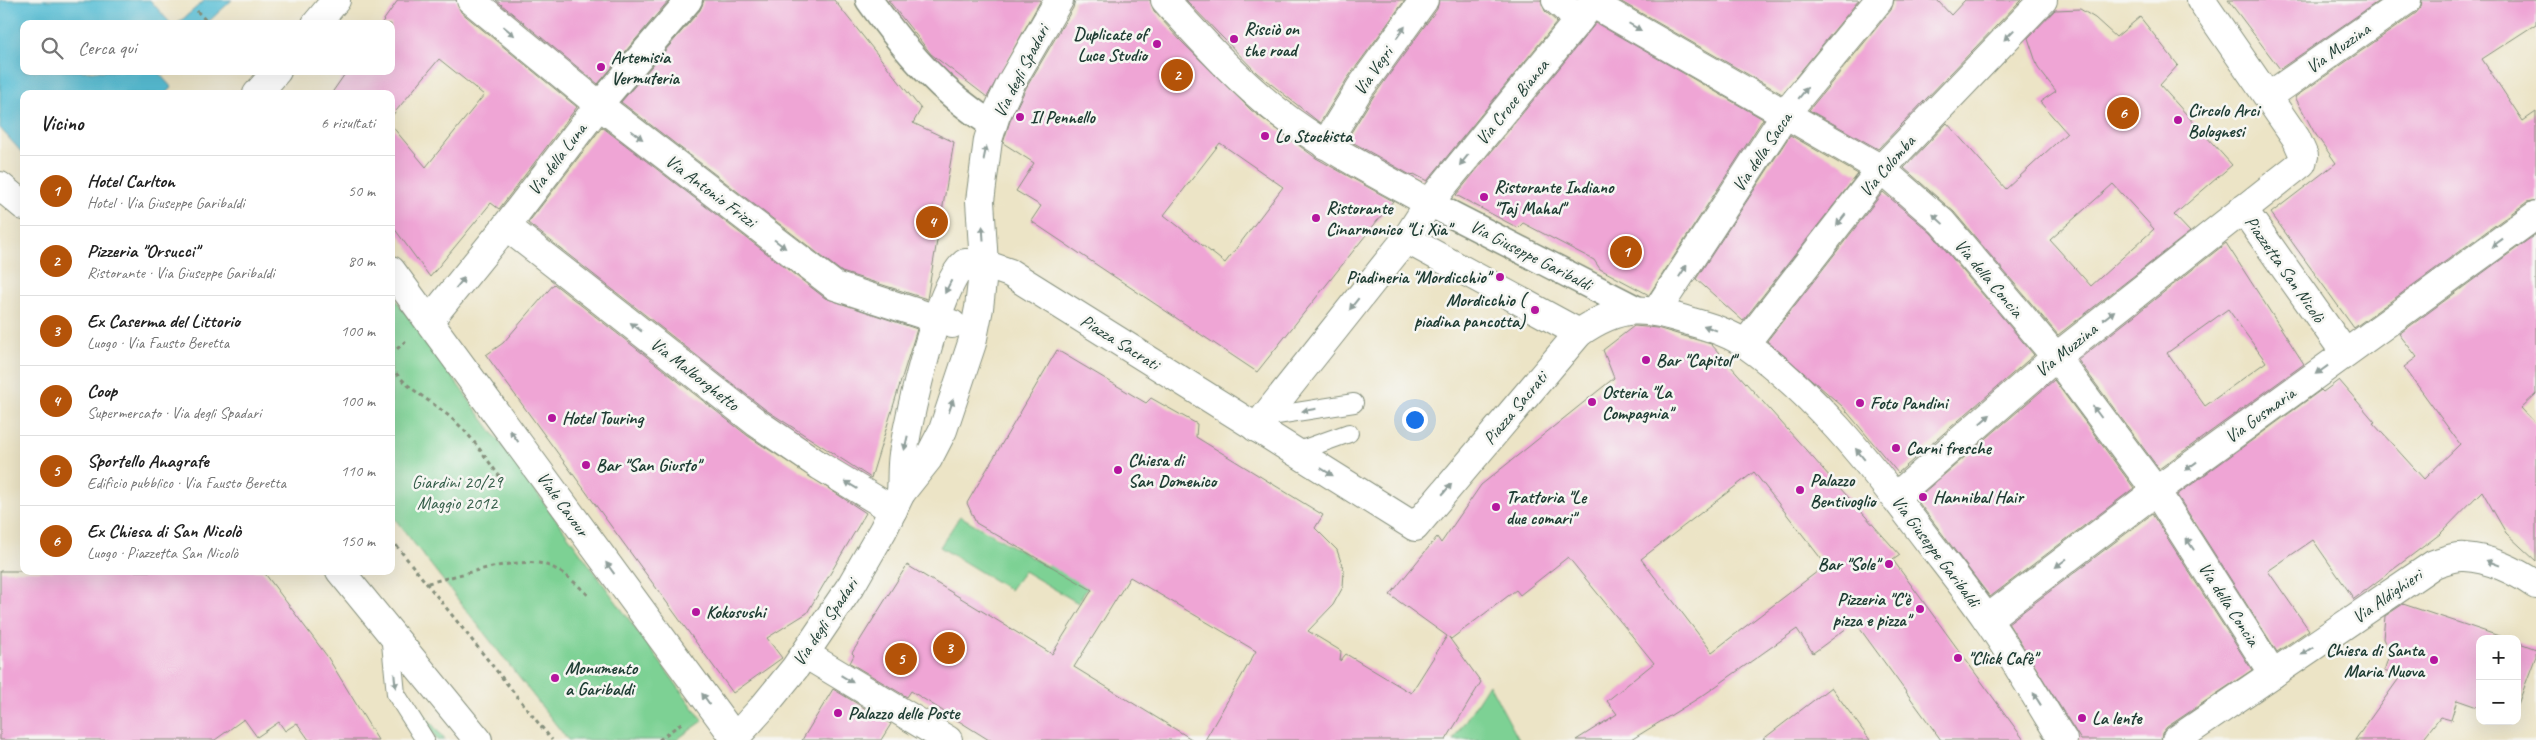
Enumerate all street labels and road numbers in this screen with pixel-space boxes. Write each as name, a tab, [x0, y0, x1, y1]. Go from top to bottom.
street label: Via Muzzina	[2302, 17, 2376, 78]
street label: Via degli Spadari	[988, 19, 1055, 121]
street label: Via Vegri	[1348, 40, 1399, 99]
street label: Via Croce Bianca	[1471, 54, 1554, 149]
street label: Via della Sacca	[1727, 107, 1797, 196]
street label: Via della Luna	[523, 117, 592, 199]
street label: Via Colomba	[1854, 129, 1921, 201]
street label: Via Antonio Frizzi	[661, 150, 763, 234]
street label: Piazzetta San Nicolò	[2240, 212, 2331, 328]
street label: Via Giuseppe Garibaldi	[1466, 215, 1598, 296]
street label: Via della Concia	[1950, 234, 2029, 323]
street label: Piazza Sacrati	[1077, 309, 1166, 376]
street label: Via Muzzina	[2031, 317, 2103, 382]
street label: Via Malborghetto	[646, 333, 745, 416]
street label: Piazza Sacrati	[1478, 365, 1554, 449]
street label: Via Gusmaria	[2221, 381, 2301, 448]
street label: Viale Cavour	[532, 467, 595, 542]
street label: Via Giuseppe Garibaldi	[1887, 491, 1987, 613]
street label: Via della Concia	[2194, 558, 2265, 651]
street label: Via Aldighieri	[2348, 563, 2428, 628]
street label: Via degli Spadari	[788, 572, 864, 670]

